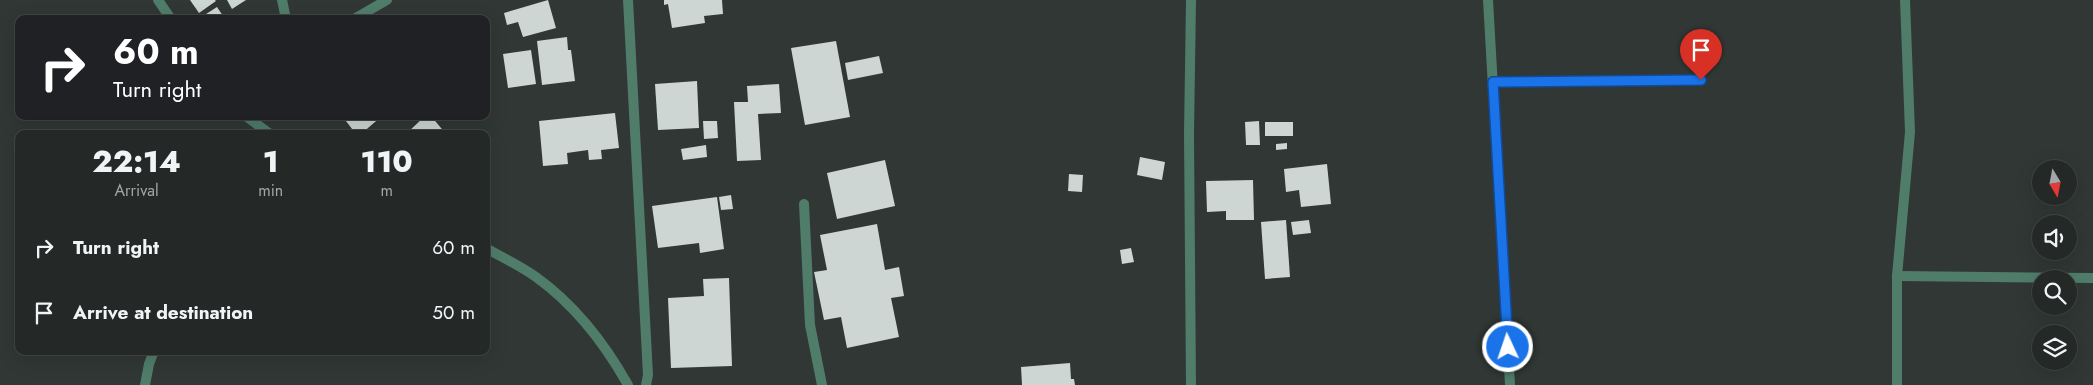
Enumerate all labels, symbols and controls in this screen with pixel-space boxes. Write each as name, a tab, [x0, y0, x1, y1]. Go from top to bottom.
text: 60 m	[113, 27, 199, 77]
pin	[1680, 29, 1722, 80]
icon: right	[30, 35, 95, 100]
icon: arrive	[1687, 36, 1715, 64]
text: Turn right	[113, 73, 201, 105]
text: 22:14	[92, 140, 181, 183]
text: 1	[263, 140, 279, 183]
text: 110	[361, 140, 413, 183]
north arrow	[2032, 160, 2078, 205]
map controls	[2032, 160, 2077, 370]
text: Arrival	[115, 179, 159, 202]
text: min	[258, 179, 283, 202]
text: m	[380, 179, 393, 202]
button: sound	[2032, 215, 2077, 260]
icon: right	[30, 234, 58, 262]
text: Turn right	[73, 234, 159, 261]
text: 60 m	[432, 234, 475, 261]
button: search	[2032, 270, 2077, 315]
icon: arrive	[30, 299, 58, 327]
text: Arrive at destination	[73, 299, 253, 326]
text: 50 m	[432, 299, 475, 326]
position arrow	[1481, 320, 1533, 372]
button: layers	[2032, 325, 2077, 370]

